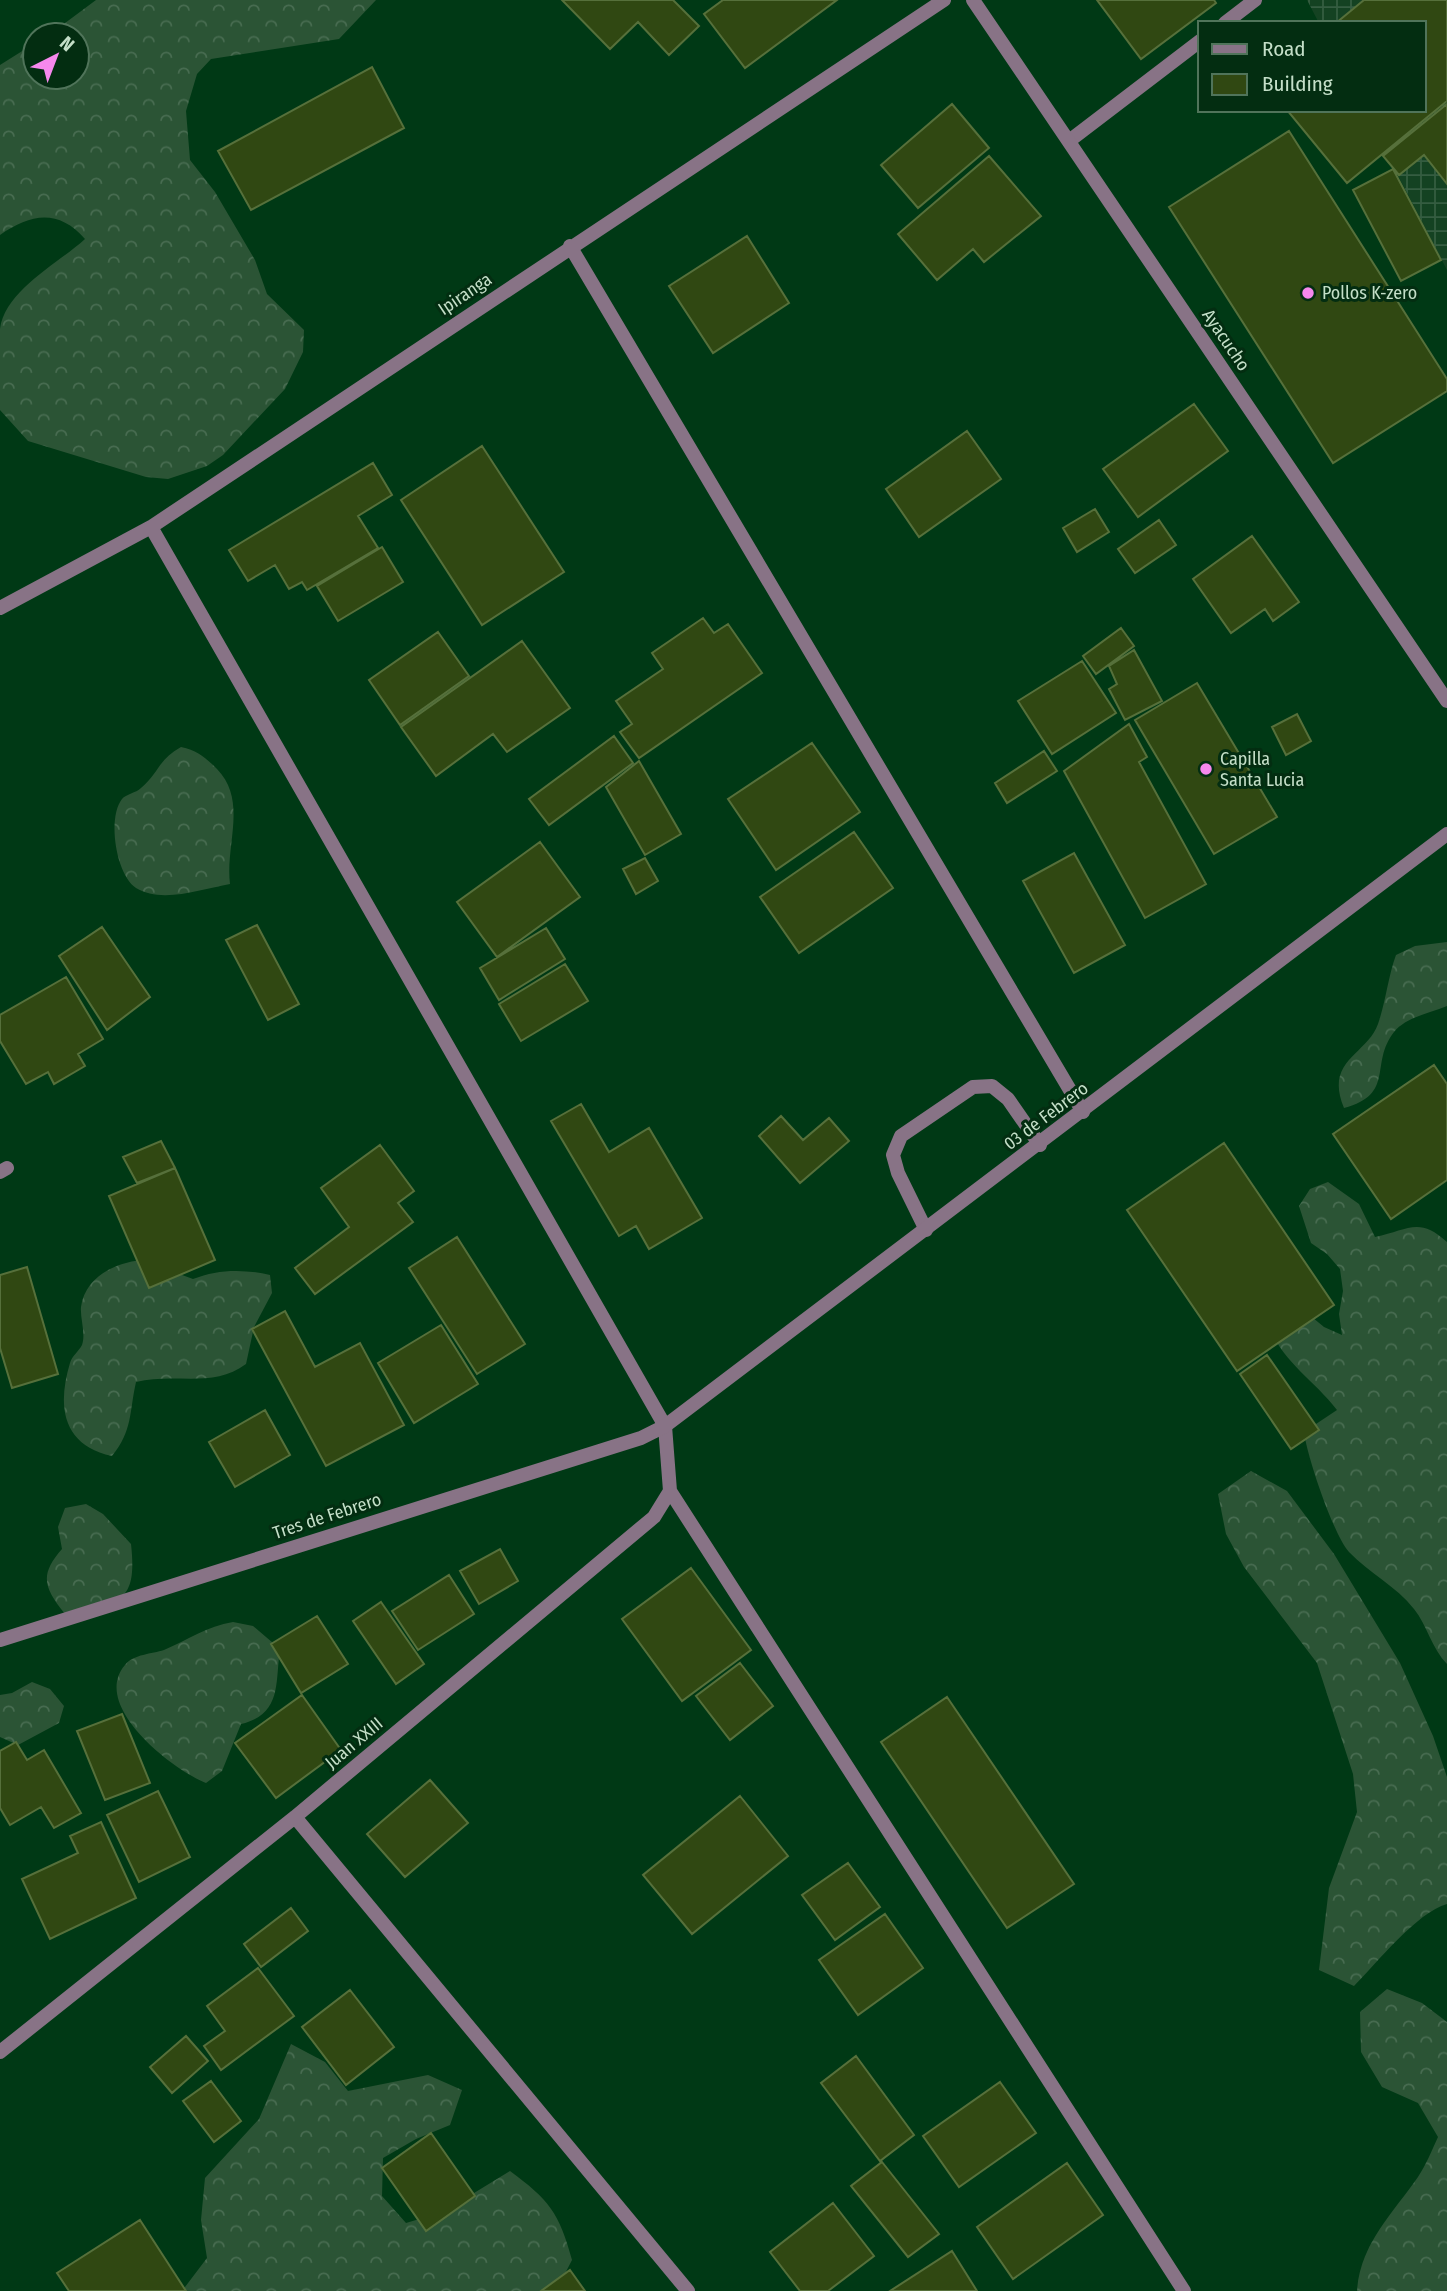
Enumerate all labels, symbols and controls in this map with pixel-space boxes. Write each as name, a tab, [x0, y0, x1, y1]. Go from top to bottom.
north arrow	[21, 21, 91, 91]
legend	[1198, 21, 1426, 112]
text: N	[55, 31, 79, 56]
text: Road	[1262, 36, 1306, 62]
text: Building	[1262, 71, 1333, 97]
street label: Ipiranga	[434, 268, 496, 320]
place label: Pollos K-zero	[1322, 282, 1417, 304]
marker: Pollos K-zero	[1300, 285, 1316, 301]
street label: Ayacucho	[1197, 305, 1255, 375]
place label: Capilla Santa Lucia	[1220, 748, 1304, 791]
marker: Capilla Santa Lucia	[1198, 761, 1214, 777]
street label: 03 de Febrero	[999, 1077, 1093, 1155]
street label: Tres de Febrero	[270, 1488, 384, 1544]
street label: Juan XXIII	[321, 1713, 387, 1773]

